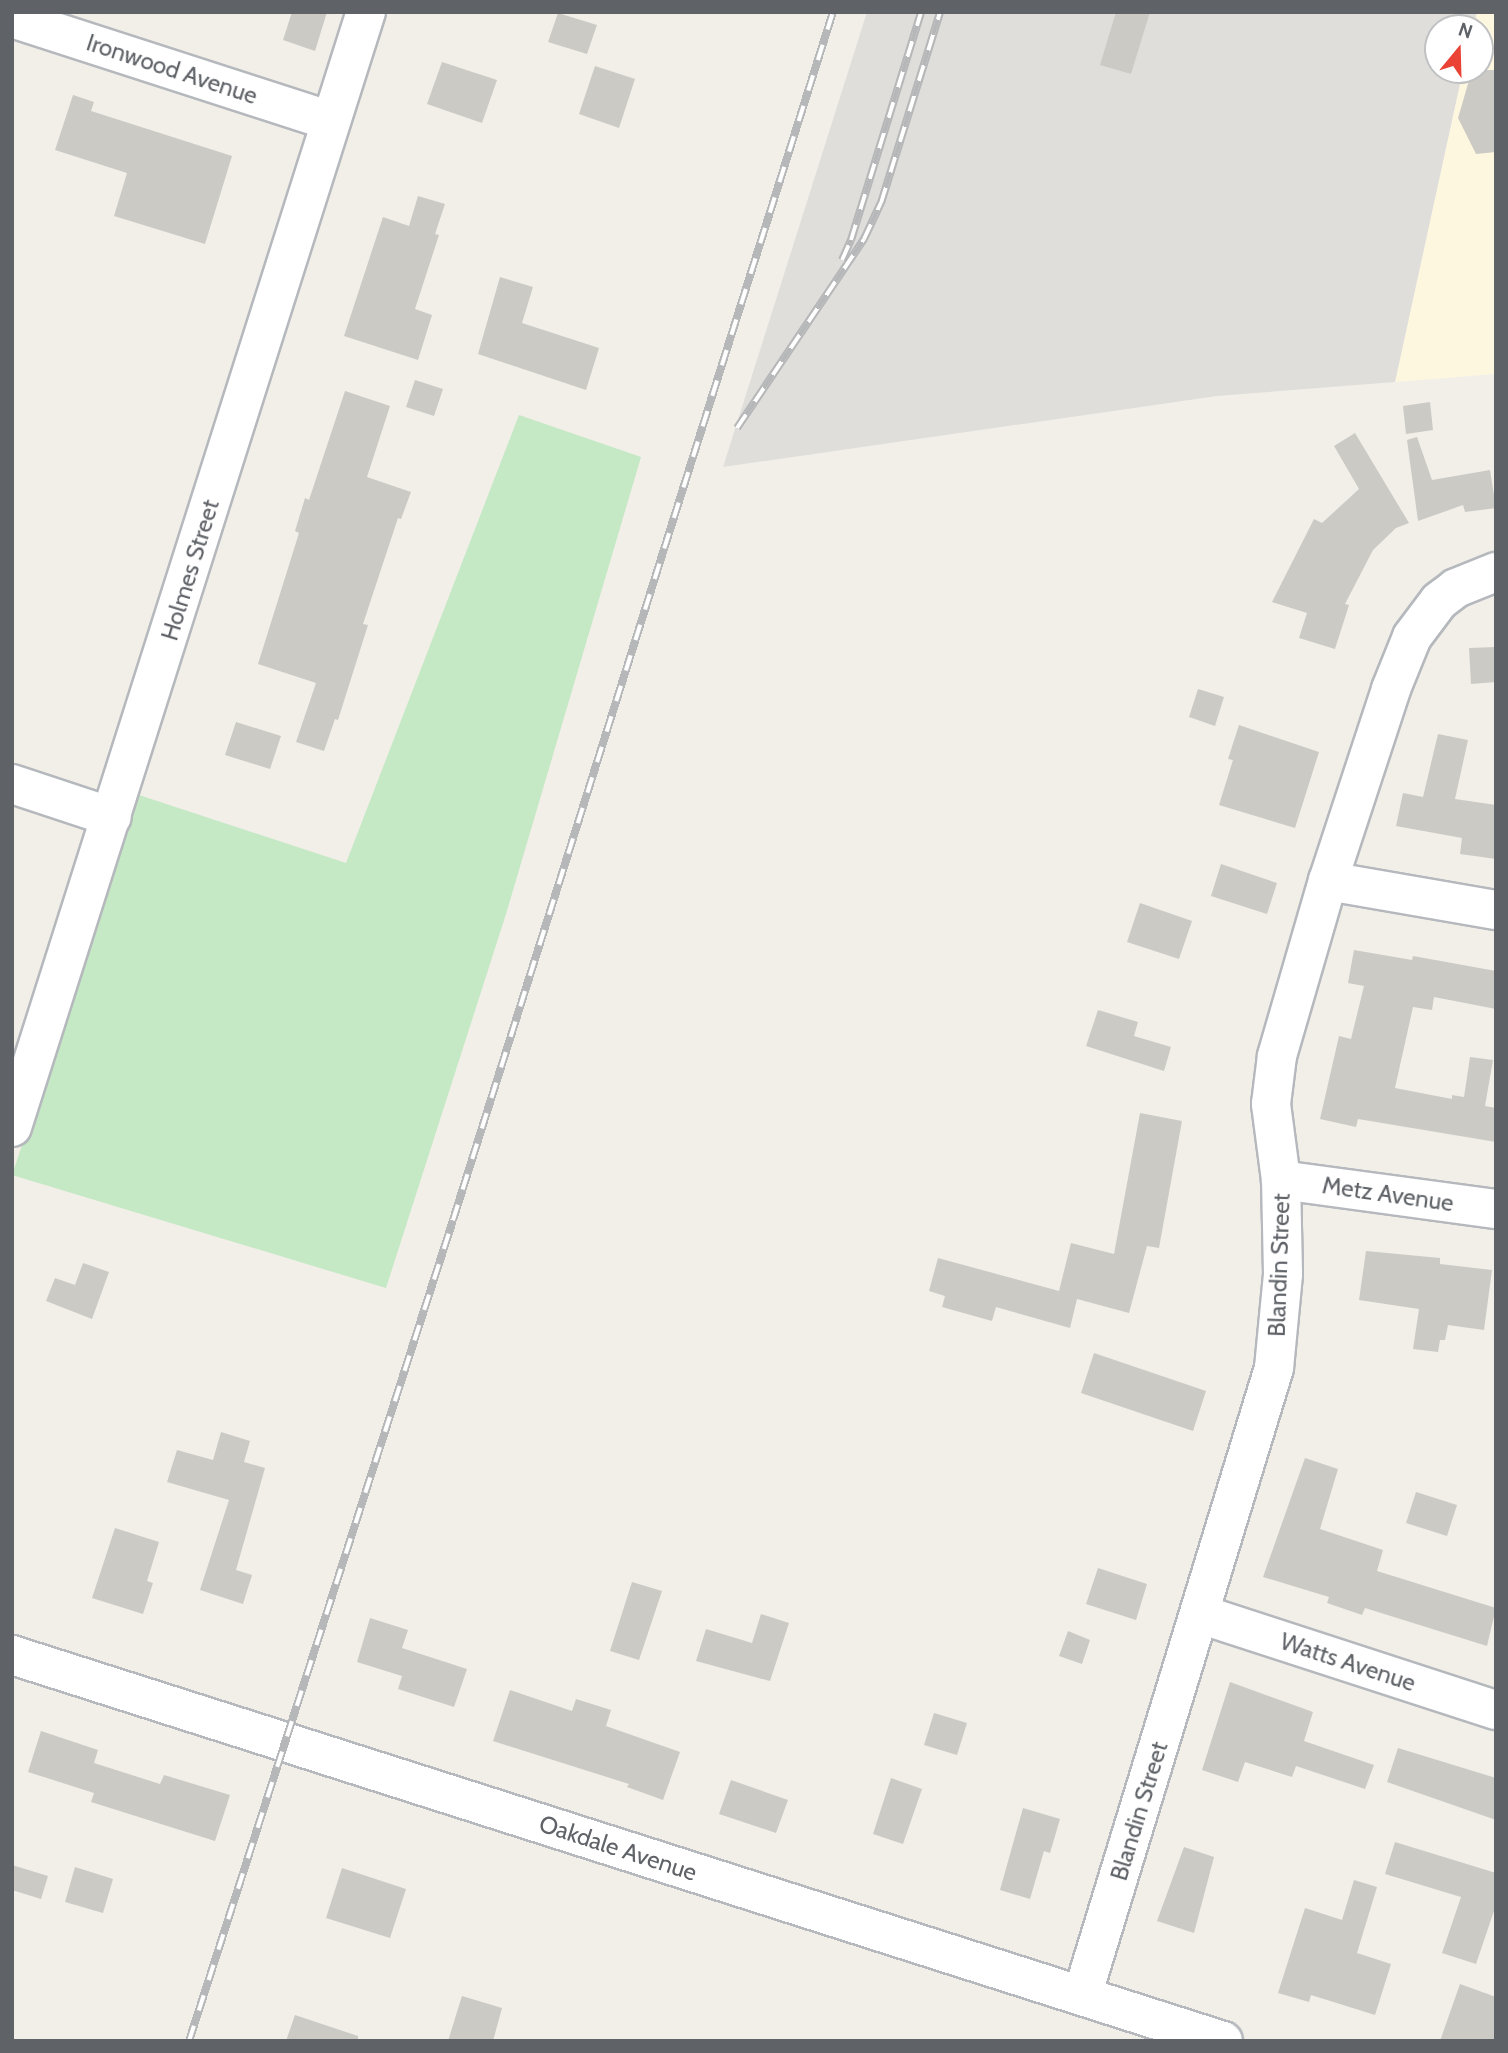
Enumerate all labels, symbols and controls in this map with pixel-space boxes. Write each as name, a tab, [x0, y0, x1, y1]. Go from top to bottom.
north arrow	[1424, 14, 1494, 84]
text: N	[1455, 18, 1475, 44]
street label: Ironwood Avenue	[83, 28, 261, 110]
street label: Holmes Street	[155, 496, 225, 644]
street label: Metz Avenue	[1320, 1171, 1456, 1217]
street label: Blandin Street	[1262, 1193, 1296, 1337]
street label: Watts Avenue	[1277, 1627, 1419, 1697]
street label: Blandin Street	[1104, 1738, 1174, 1884]
street label: Oakdale Avenue	[535, 1809, 701, 1887]

